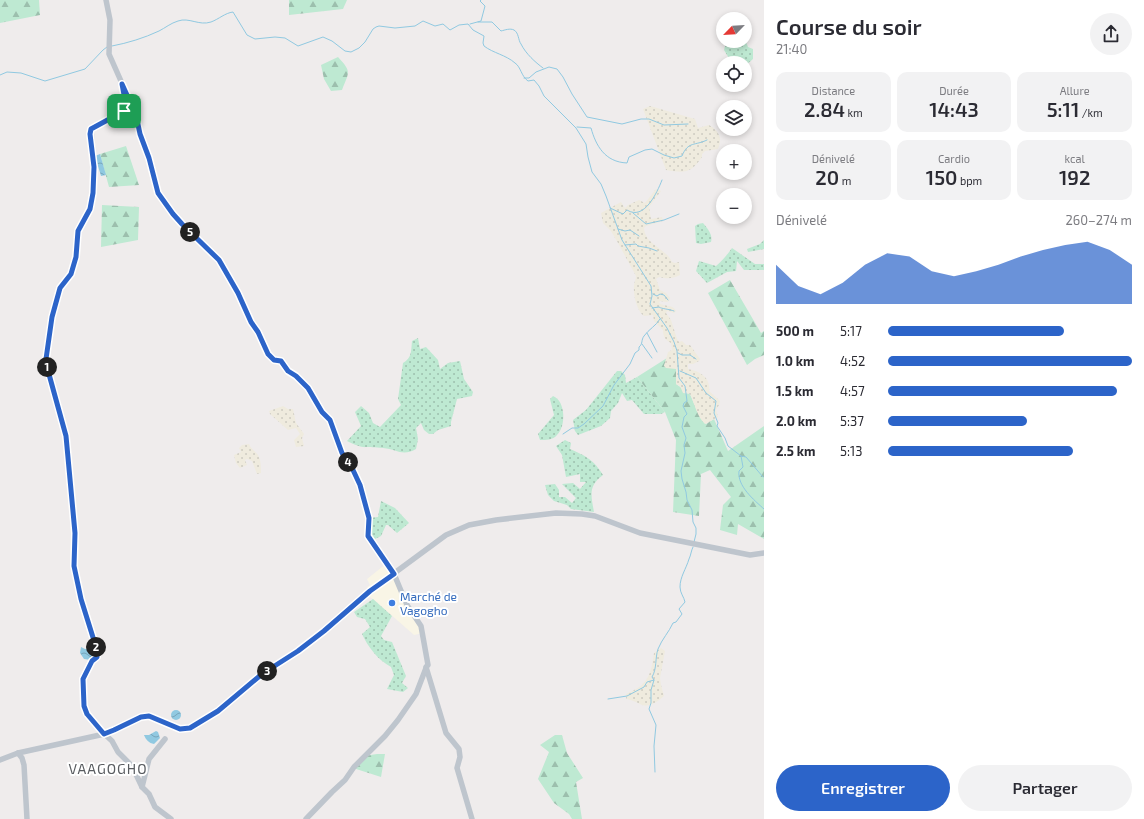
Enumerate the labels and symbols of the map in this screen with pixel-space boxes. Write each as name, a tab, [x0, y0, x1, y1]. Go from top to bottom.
north arrow	[716, 12, 752, 48]
pin	[107, 94, 141, 128]
pin: 5	[180, 222, 200, 242]
pin: 1	[37, 357, 57, 377]
pin: 4	[338, 452, 358, 472]
place label: Marché de Vagogho	[400, 589, 457, 617]
marker: Marché de Vagogho	[387, 598, 397, 608]
pin: 2	[86, 637, 106, 657]
pin: 3	[257, 661, 277, 681]
district label: VAAGOGHO	[68, 760, 148, 777]

